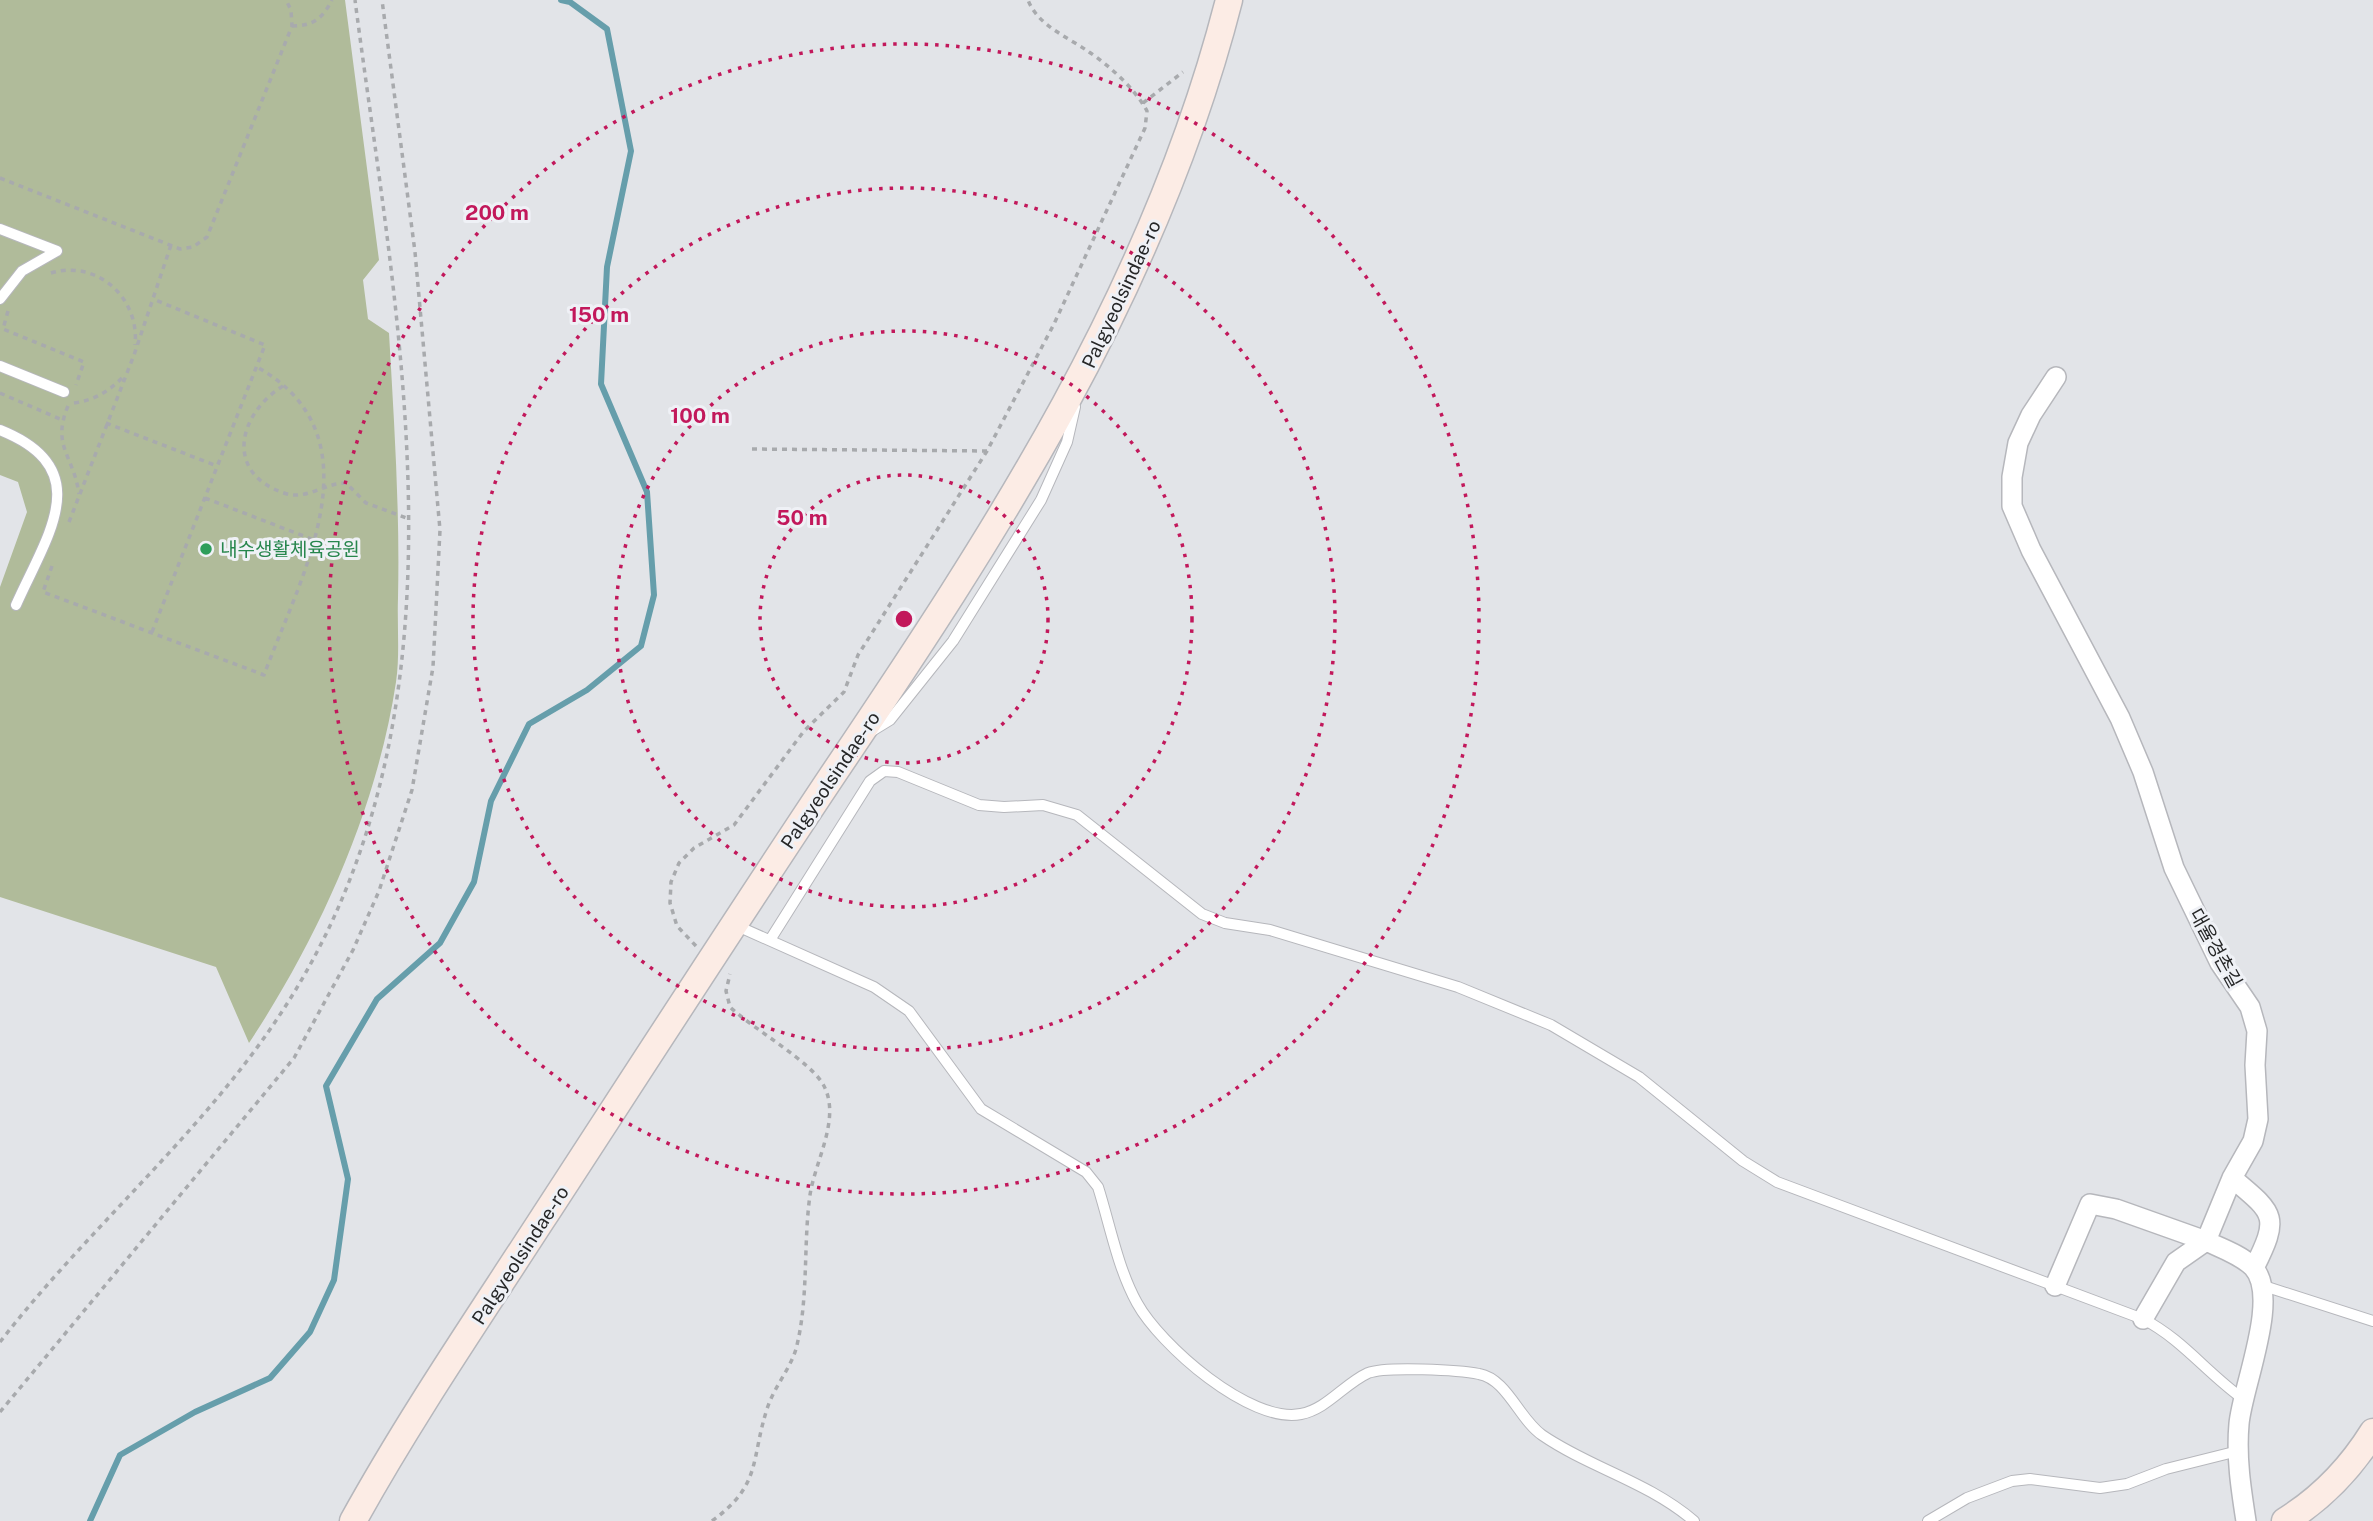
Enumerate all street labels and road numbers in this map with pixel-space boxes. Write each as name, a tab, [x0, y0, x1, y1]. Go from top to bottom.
street label: Palgyeolsindae-ro	[1077, 217, 1165, 371]
street label: Palgyeolsindae-ro	[776, 707, 884, 853]
street label: 대율경촌길	[2185, 904, 2247, 992]
street label: Palgyeolsindae-ro	[467, 1182, 573, 1328]

